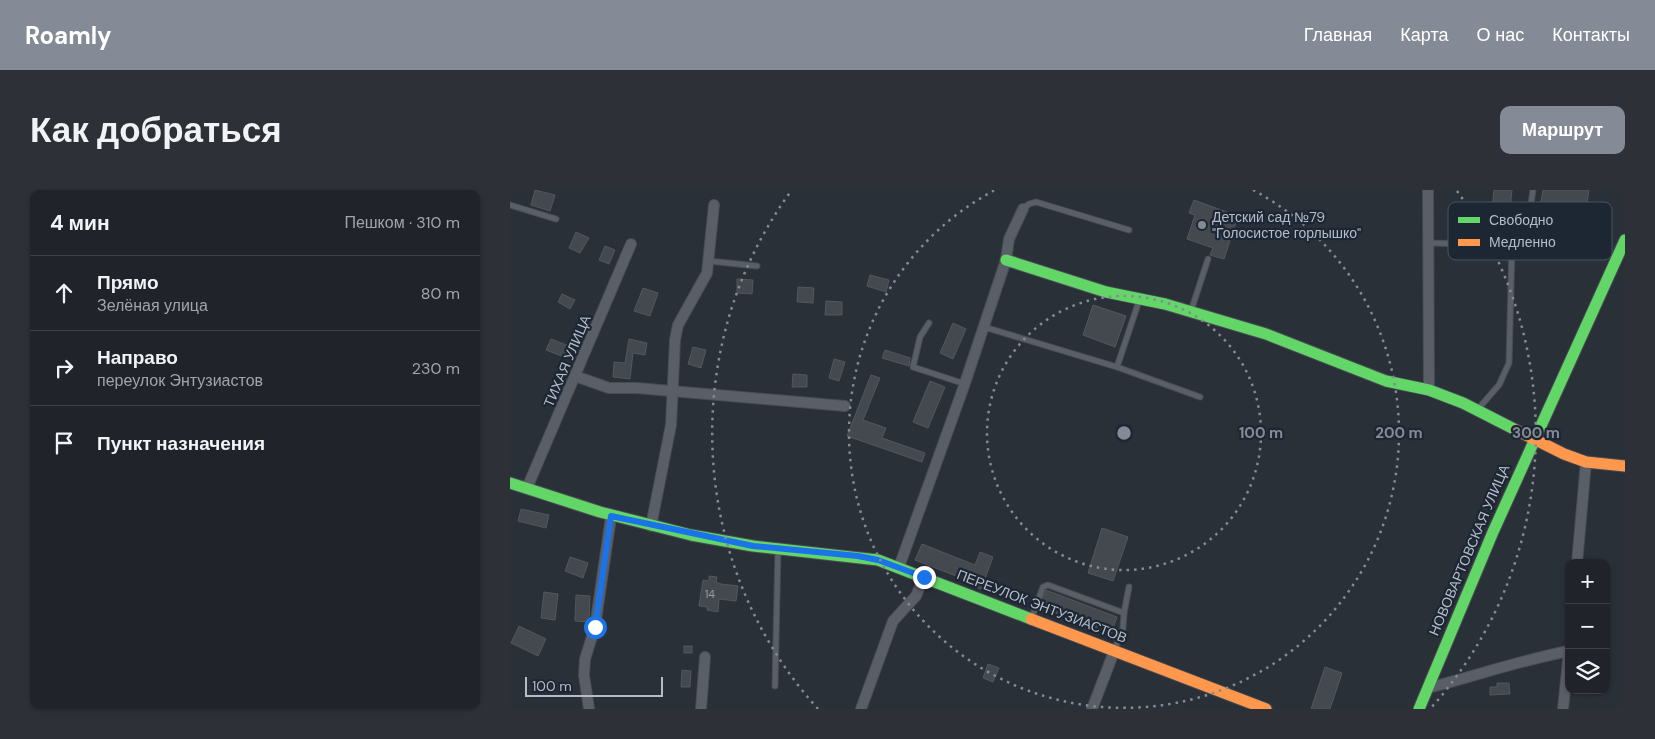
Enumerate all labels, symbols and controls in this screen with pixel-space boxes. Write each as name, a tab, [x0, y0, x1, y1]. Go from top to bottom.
text: Roamly	[25, 20, 112, 51]
text: Главная	[1304, 23, 1372, 47]
text: Карта	[1400, 23, 1449, 47]
text: О нас	[1477, 23, 1524, 47]
text: Контакты	[1552, 23, 1630, 47]
button: Маршрут	[1500, 106, 1625, 154]
text: Как добраться	[30, 107, 282, 153]
legend	[1448, 202, 1612, 260]
place label: Детский сад №79 "Голосистое горлышко"	[1212, 208, 1361, 242]
text: 4 мин	[50, 209, 110, 237]
text: Свободно	[1489, 211, 1554, 229]
text: Пешком · 310 m	[344, 212, 460, 233]
marker: Детский сад №79 "Голосистое горлышко"	[1196, 219, 1208, 231]
text: Медленно	[1489, 233, 1556, 251]
text: Прямо	[97, 270, 159, 295]
icon: ahead	[50, 279, 78, 307]
text: 80 m	[421, 283, 460, 304]
text: Зелёная улица	[97, 295, 208, 316]
street label: ТИХАЯ УЛИЦА	[539, 312, 595, 410]
text: Направо	[97, 345, 178, 370]
icon: right	[50, 354, 78, 382]
text: 230 m	[412, 358, 460, 379]
text: переулок Энтузиастов	[97, 370, 263, 391]
text: 100 m	[1239, 423, 1283, 443]
text: 200 m	[1375, 423, 1423, 443]
text: 300 m	[1512, 423, 1560, 443]
centre of rings	[1115, 424, 1133, 442]
icon: arrive	[50, 429, 78, 457]
text: Пункт назначения	[97, 431, 265, 456]
street label: НОВОВАРТОВСКАЯ УЛИЦА	[1425, 461, 1514, 638]
map controls	[1565, 559, 1610, 694]
button: +	[1565, 559, 1610, 604]
street label: ПЕРЕУЛОК ЭНТУЗИАСТОВ	[954, 565, 1130, 647]
route end	[913, 566, 936, 589]
house number: 14	[705, 587, 715, 601]
button: −	[1565, 604, 1610, 649]
route start	[584, 616, 607, 639]
button: layers	[1565, 649, 1610, 694]
scale bar	[525, 674, 662, 697]
text: 100 m	[532, 677, 572, 695]

